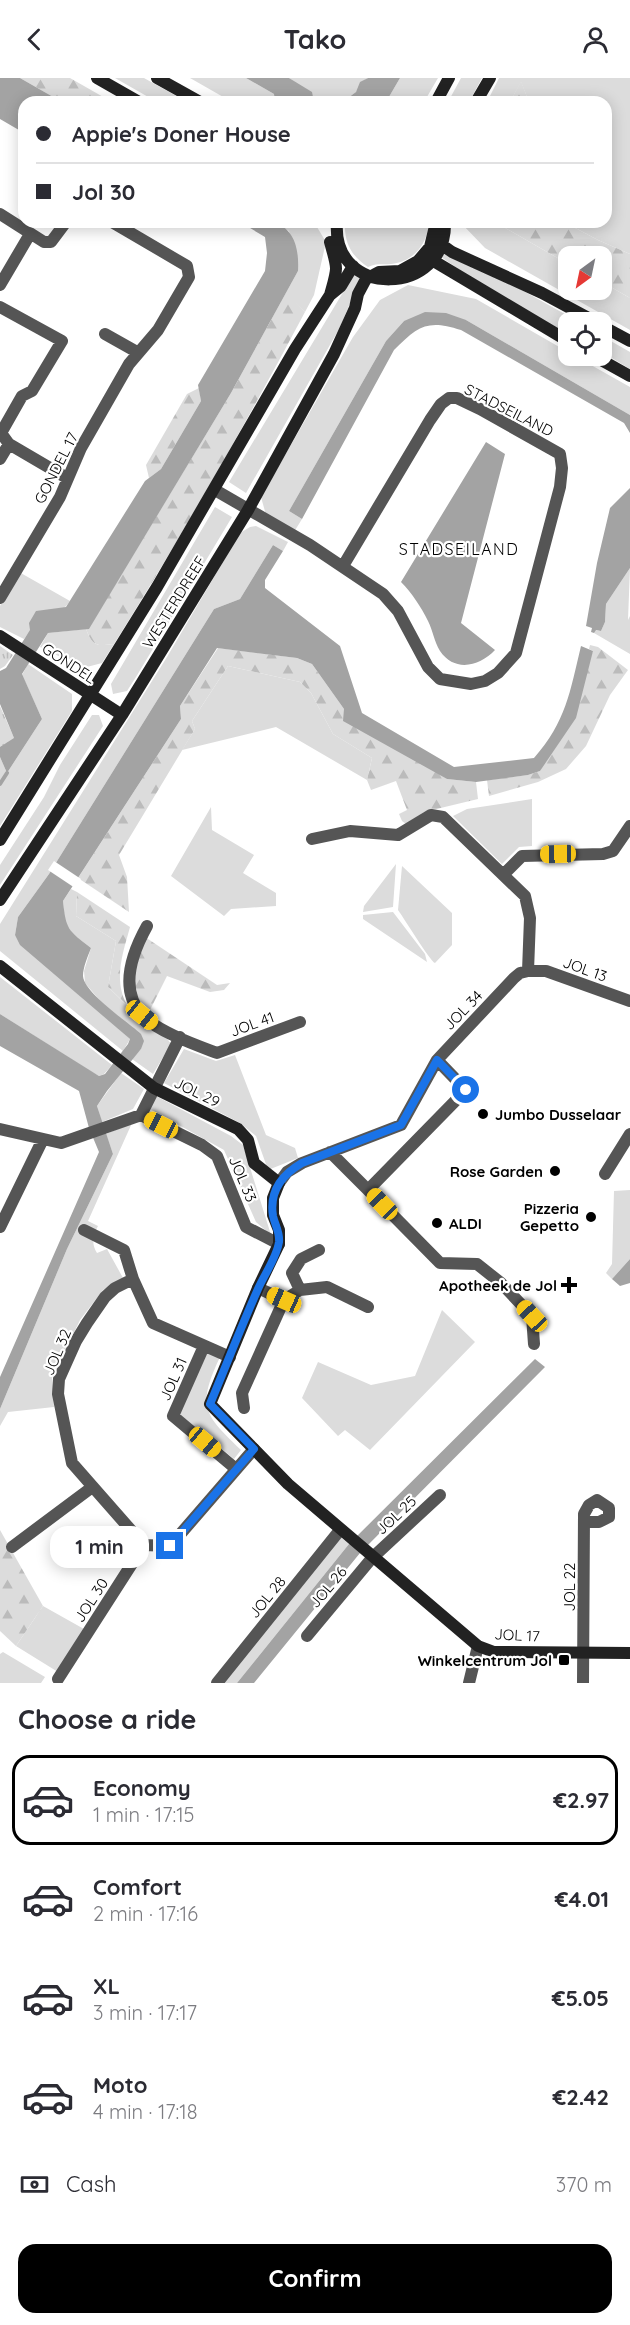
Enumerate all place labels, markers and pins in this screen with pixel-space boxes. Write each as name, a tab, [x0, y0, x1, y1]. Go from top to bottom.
place label: Jumbo Dusselaar	[495, 1105, 622, 1124]
marker: Jumbo Dusselaar	[476, 1107, 490, 1121]
place label: Rose Garden	[450, 1162, 543, 1181]
marker: Rose Garden	[548, 1164, 562, 1178]
place label: Pizzeria Gepetto	[520, 1199, 579, 1235]
marker: Pizzeria Gepetto	[584, 1210, 598, 1224]
place label: ALDI	[449, 1214, 482, 1233]
marker: ALDI	[430, 1216, 444, 1230]
place label: Apotheek de Jol	[439, 1276, 557, 1295]
marker: Apotheek de Jol	[562, 1278, 576, 1292]
place label: Winkelcentrum Jol	[418, 1651, 552, 1670]
marker: Winkelcentrum Jol	[557, 1653, 571, 1667]

